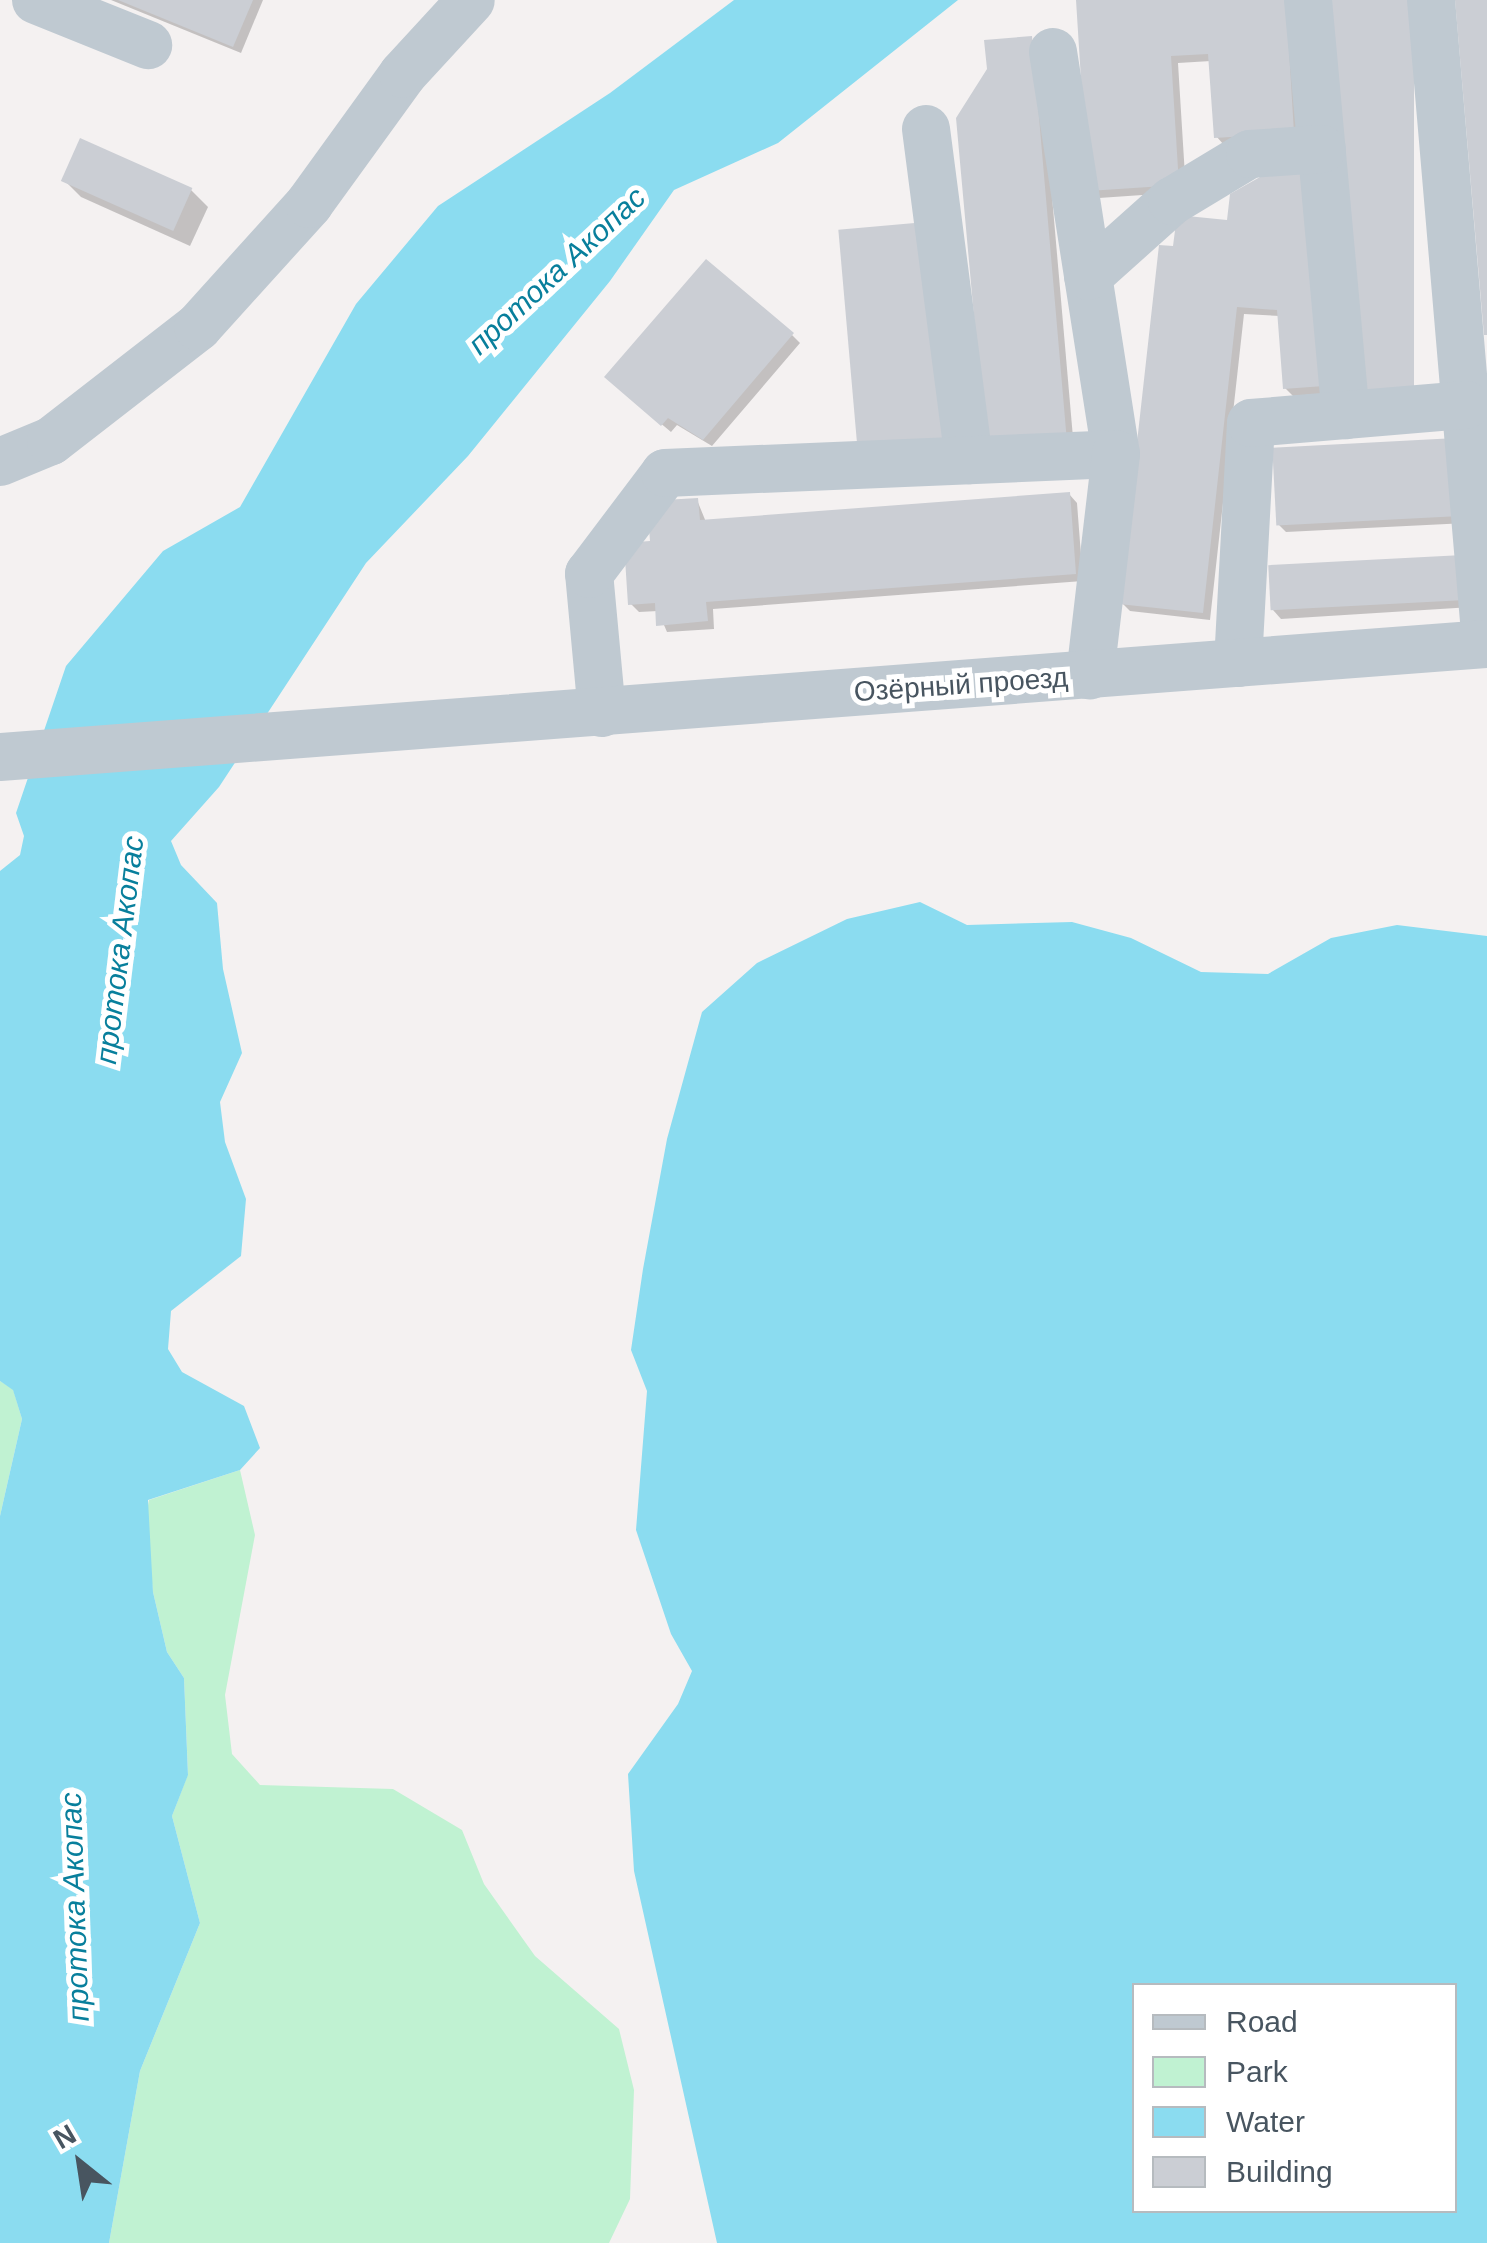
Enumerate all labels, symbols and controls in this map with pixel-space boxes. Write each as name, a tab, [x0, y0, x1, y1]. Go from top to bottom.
water label: протока Акопас	[461, 180, 653, 362]
street label: Озёрный проезд	[853, 661, 1069, 709]
water label: протока Акопас	[88, 834, 152, 1066]
water label: протока Акопас	[53, 1792, 97, 2022]
legend	[1132, 1983, 1457, 2213]
text: Road	[1226, 2005, 1298, 2038]
text: Park	[1226, 2055, 1288, 2088]
text: Water	[1226, 2105, 1305, 2138]
north arrow	[30, 2113, 130, 2213]
text: N	[48, 2118, 81, 2155]
text: Building	[1226, 2155, 1333, 2188]

